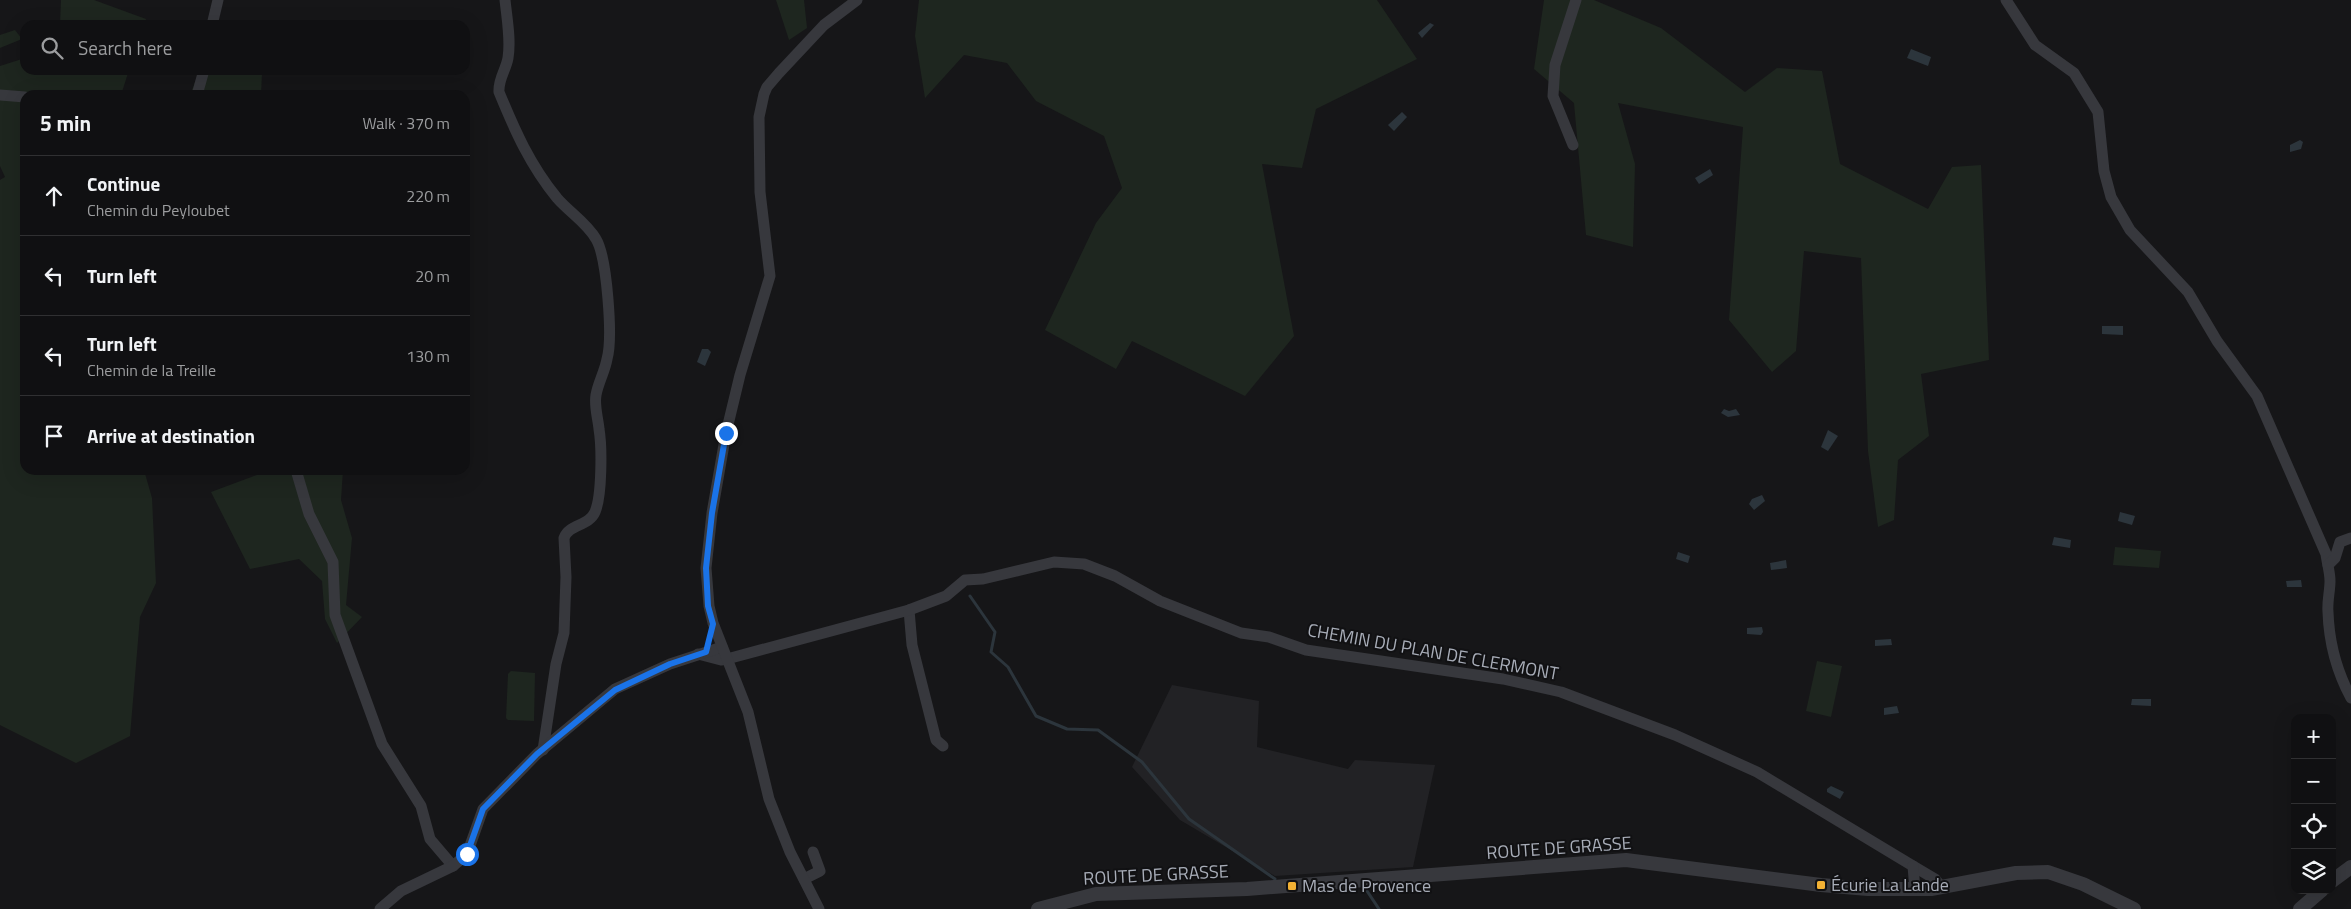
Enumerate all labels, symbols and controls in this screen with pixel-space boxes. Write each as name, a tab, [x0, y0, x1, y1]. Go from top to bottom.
search box	[20, 20, 470, 75]
text: Search here	[78, 33, 172, 62]
icon: search	[38, 34, 66, 62]
text: 5 min	[40, 107, 91, 139]
text: Walk · 370 m	[362, 111, 450, 135]
text: Continue	[87, 169, 160, 198]
icon: ahead	[40, 182, 68, 210]
text: 220 m	[406, 184, 450, 208]
text: Chemin du Peyloubet	[87, 198, 230, 222]
text: Turn left	[87, 261, 157, 290]
icon: left	[40, 262, 68, 290]
text: 20 m	[415, 264, 450, 288]
text: Turn left	[87, 329, 157, 358]
icon: left	[40, 342, 68, 370]
text: 130 m	[406, 344, 450, 368]
text: Chemin de la Treille	[87, 358, 216, 382]
text: Arrive at destination	[87, 421, 255, 450]
icon: arrive	[40, 422, 68, 450]
route end	[715, 422, 738, 445]
street label: CHEMIN DU PLAN DE CLERMONT	[1305, 616, 1561, 687]
map controls	[2291, 714, 2336, 894]
button: +	[2291, 714, 2336, 759]
button: −	[2291, 759, 2336, 804]
button: locate	[2291, 804, 2336, 849]
street label: ROUTE DE GRASSE	[1485, 829, 1633, 866]
route start	[456, 843, 479, 866]
button: layers	[2291, 849, 2336, 894]
street label: ROUTE DE GRASSE	[1083, 857, 1229, 892]
place label: Écurie La Lande	[1831, 871, 1949, 898]
place label: Mas de Provence	[1302, 872, 1431, 899]
marker: Écurie La Lande	[1815, 879, 1827, 891]
marker: Mas de Provence	[1286, 880, 1298, 892]

